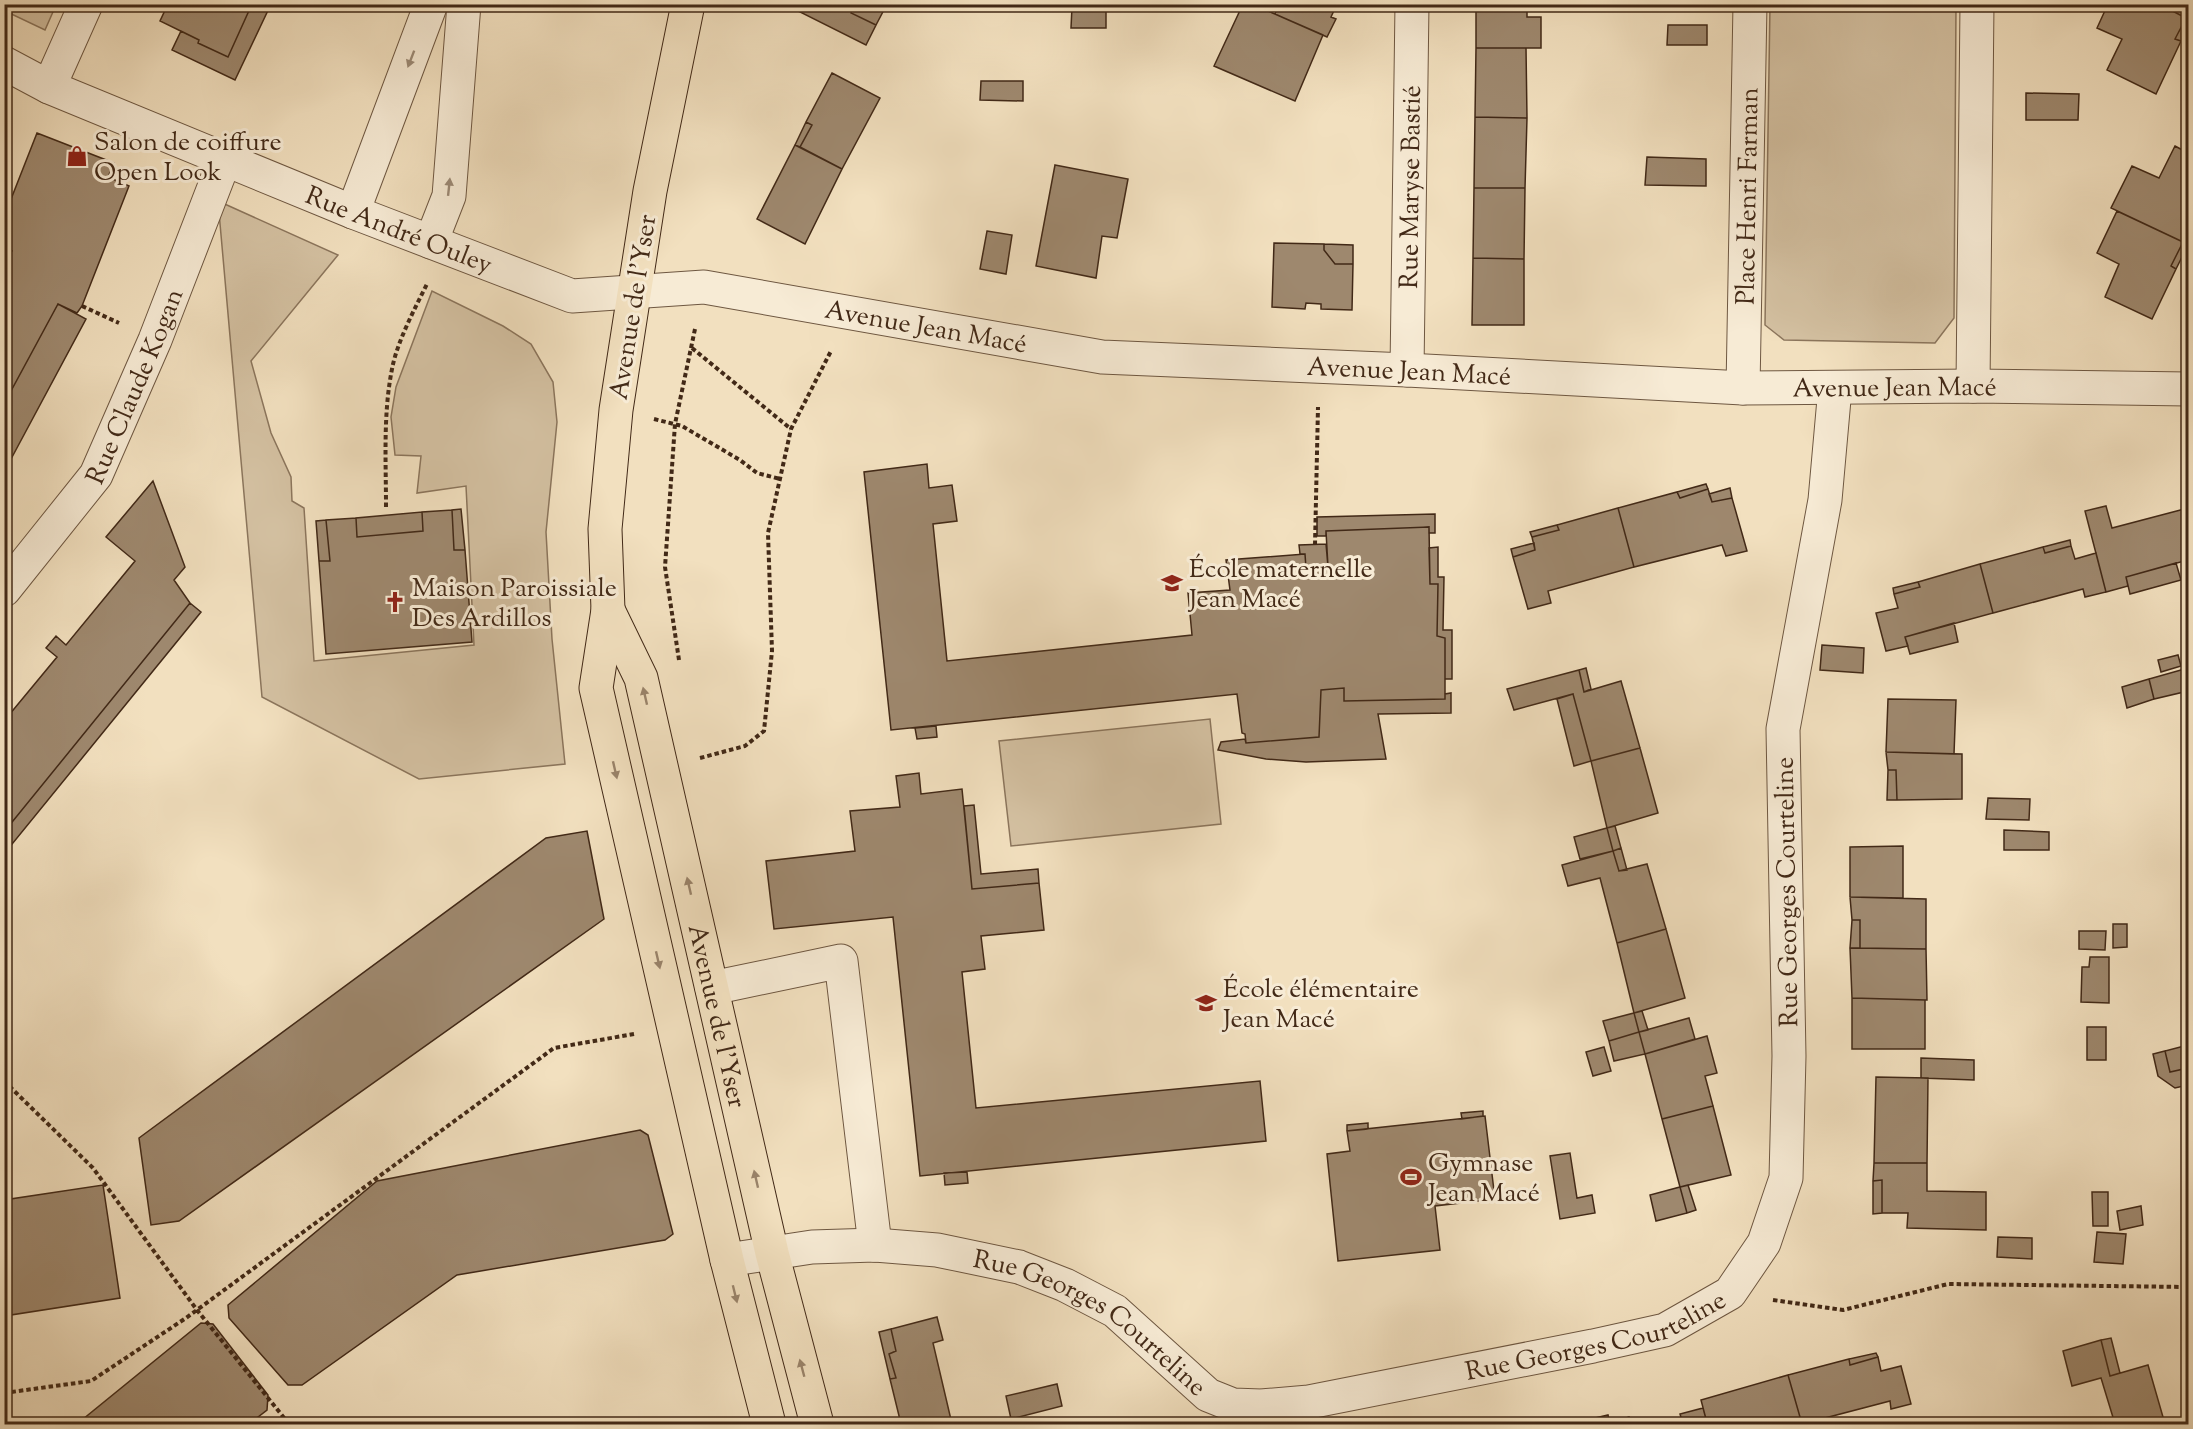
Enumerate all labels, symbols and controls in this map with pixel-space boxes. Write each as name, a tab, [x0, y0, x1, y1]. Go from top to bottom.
one-way arrow	[405, 50, 415, 68]
street label: Rue Maryse Bastié	[1392, 85, 1432, 289]
street label: Place Henri Farman	[1729, 87, 1769, 305]
place label: Salon de coiffure Open Look	[94, 125, 282, 192]
shop icon: Salon de coiffure Open Look	[65, 144, 89, 168]
one-way arrow	[444, 177, 454, 196]
street label: Rue André Ouley	[299, 178, 497, 285]
street label: Avenue de l'Yser	[602, 212, 667, 403]
street label: Rue Claude Kogan	[78, 284, 194, 491]
street label: Avenue Jean Macé	[822, 293, 1030, 364]
street label: Avenue Jean Macé	[1306, 350, 1512, 397]
street label: Avenue Jean Macé	[1792, 370, 1997, 409]
place label: École maternelle Jean Macé	[1187, 552, 1373, 619]
place label: Maison Paroissiale Des Ardillos	[412, 571, 617, 638]
school or university icon: École maternelle Jean Macé	[1160, 571, 1184, 595]
church icon: Maison Paroissiale Des Ardillos	[383, 590, 407, 614]
one-way arrow	[640, 687, 650, 705]
street label: Rue Georges Courteline	[1768, 757, 1809, 1027]
one-way arrow	[611, 761, 620, 780]
one-way arrow	[684, 876, 693, 895]
street label: Avenue de l'Yser	[677, 921, 754, 1112]
one-way arrow	[654, 951, 663, 970]
place label: École élémentaire Jean Macé	[1221, 972, 1419, 1039]
school or university icon: École élémentaire Jean Macé	[1194, 991, 1218, 1015]
place label: Gymnase Jean Macé	[1426, 1146, 1540, 1213]
sports icon: Gymnase Jean Macé	[1399, 1165, 1423, 1189]
one-way arrow	[750, 1169, 760, 1188]
street label: Rue Georges Courteline	[970, 1242, 1214, 1406]
street label: Rue Georges Courteline	[1463, 1283, 1733, 1392]
one-way arrow	[731, 1284, 741, 1303]
one-way arrow	[797, 1359, 806, 1377]

